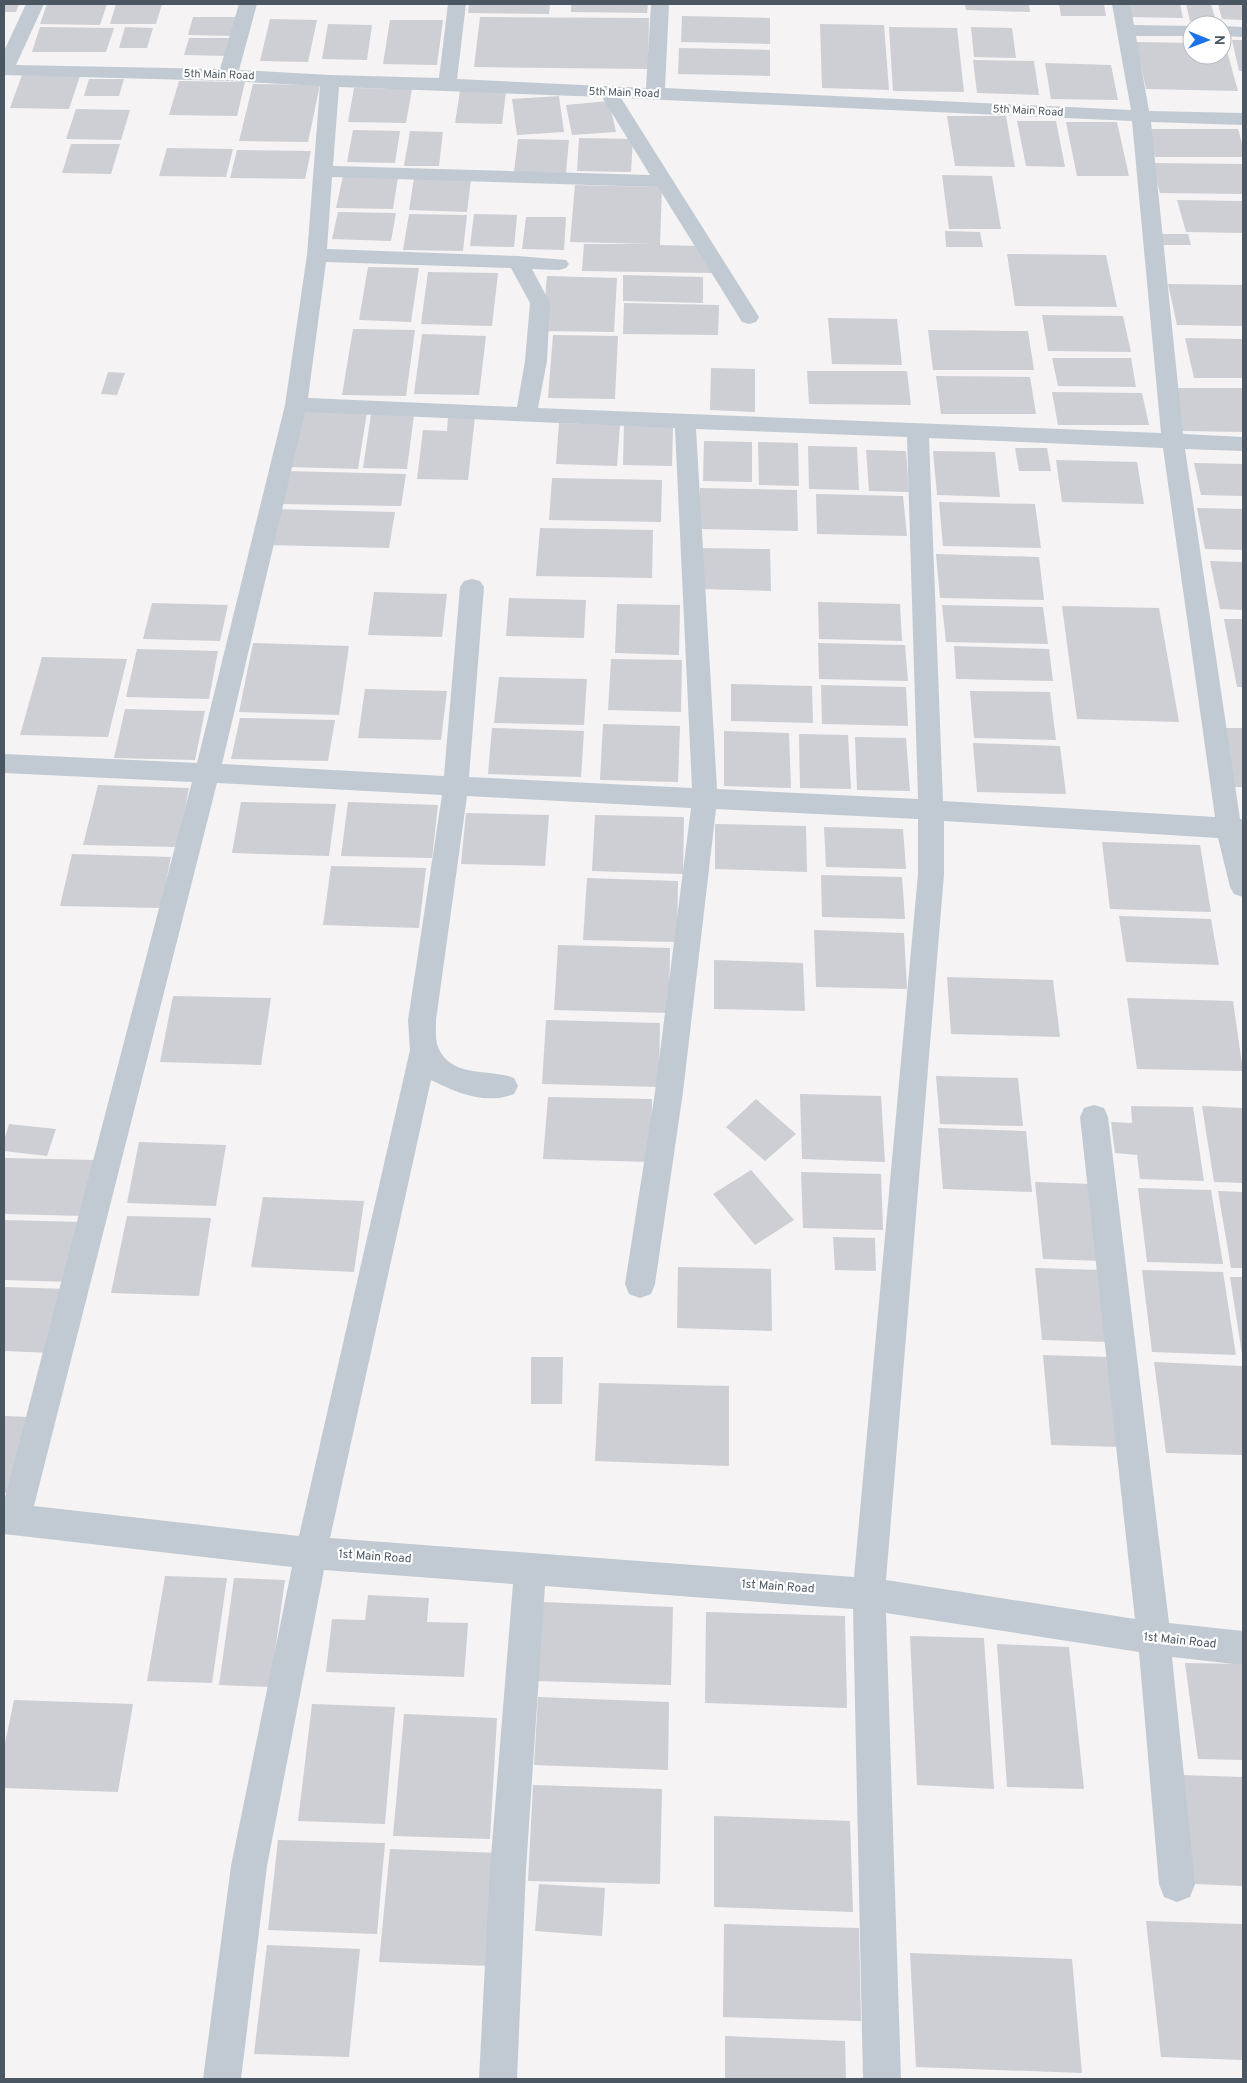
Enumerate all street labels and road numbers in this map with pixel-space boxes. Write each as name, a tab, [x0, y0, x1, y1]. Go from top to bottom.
street label: 5th Main Road	[183, 67, 255, 83]
street label: 5th Main Road	[588, 85, 660, 101]
street label: 5th Main Road	[992, 102, 1064, 120]
street label: 1st Main Road	[338, 1546, 412, 1568]
street label: 1st Main Road	[741, 1576, 815, 1598]
street label: 1st Main Road	[1143, 1629, 1217, 1653]

